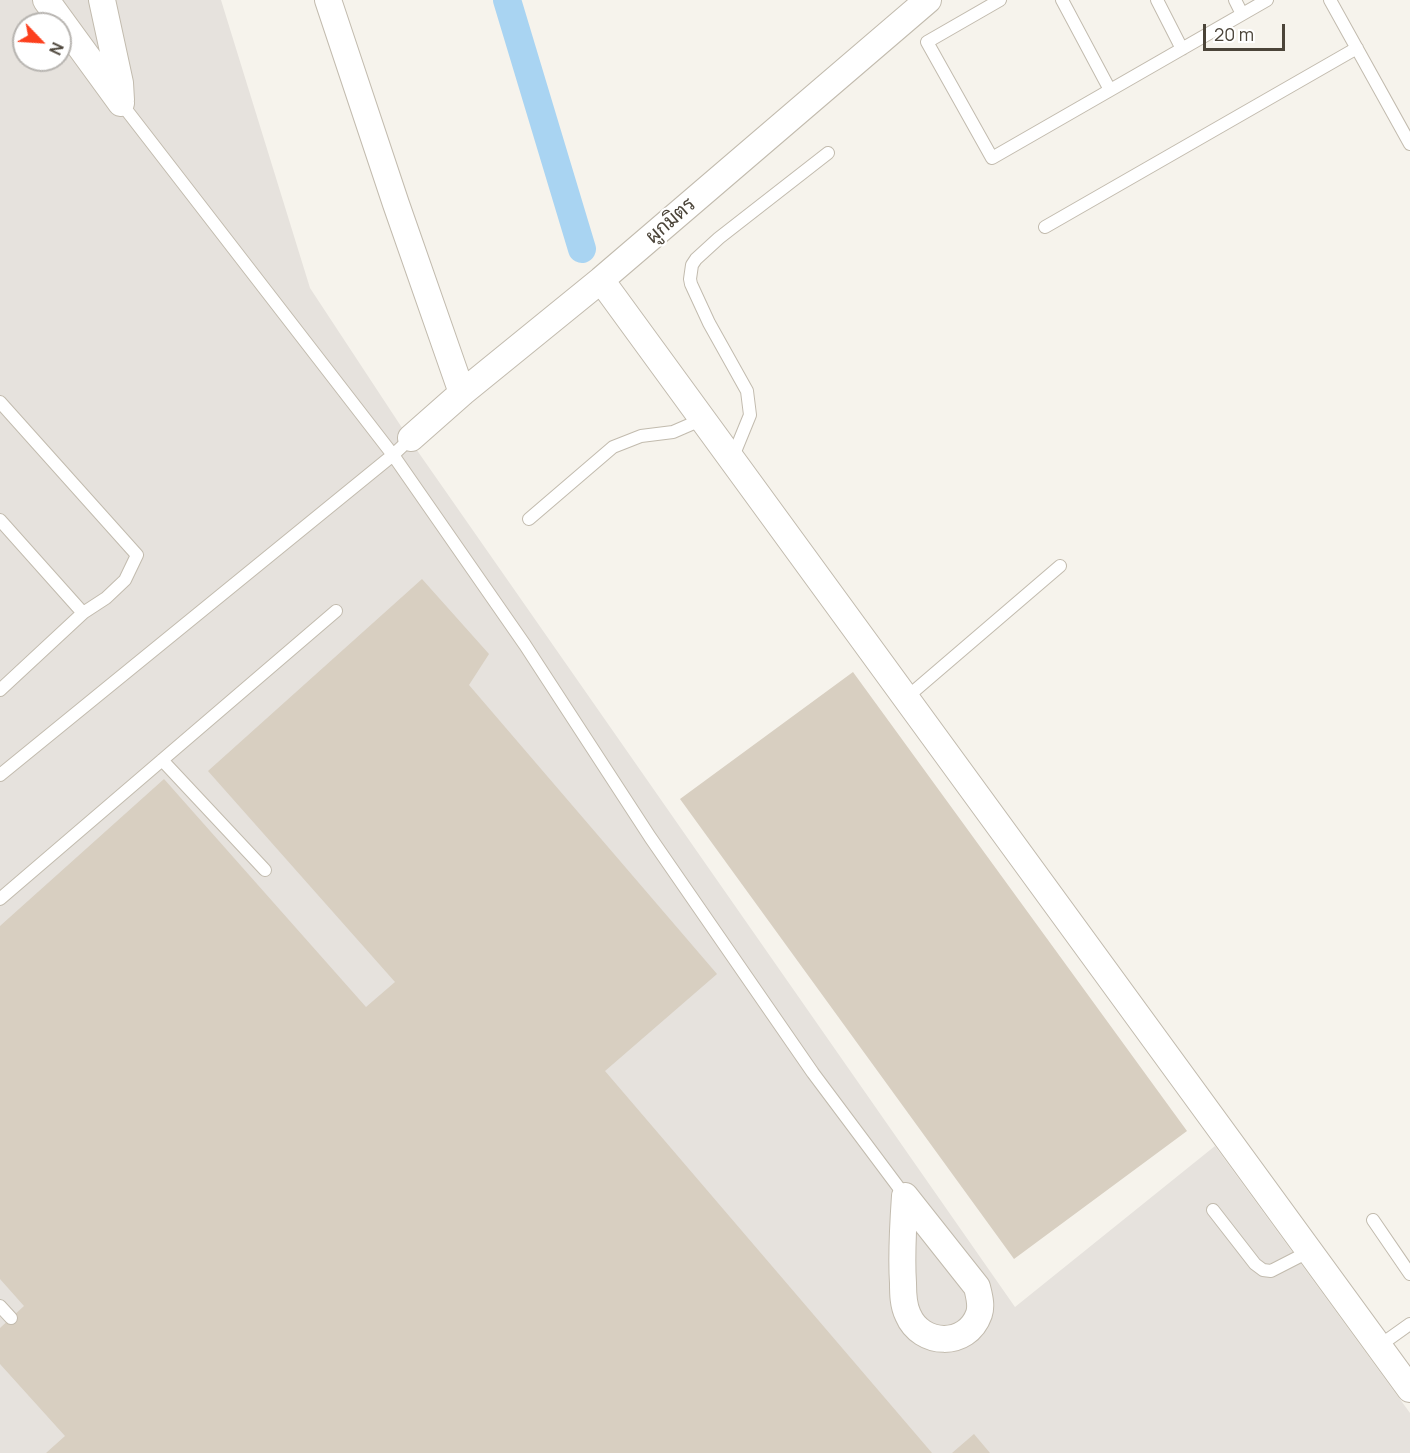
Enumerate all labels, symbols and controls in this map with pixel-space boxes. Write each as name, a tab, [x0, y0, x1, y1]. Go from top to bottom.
north arrow	[12, 12, 72, 72]
scale bar	[1206, 12, 1288, 50]
text: 20 m	[1214, 22, 1254, 46]
text: N	[44, 39, 69, 59]
street label: ผูกมิตร	[641, 193, 701, 249]

